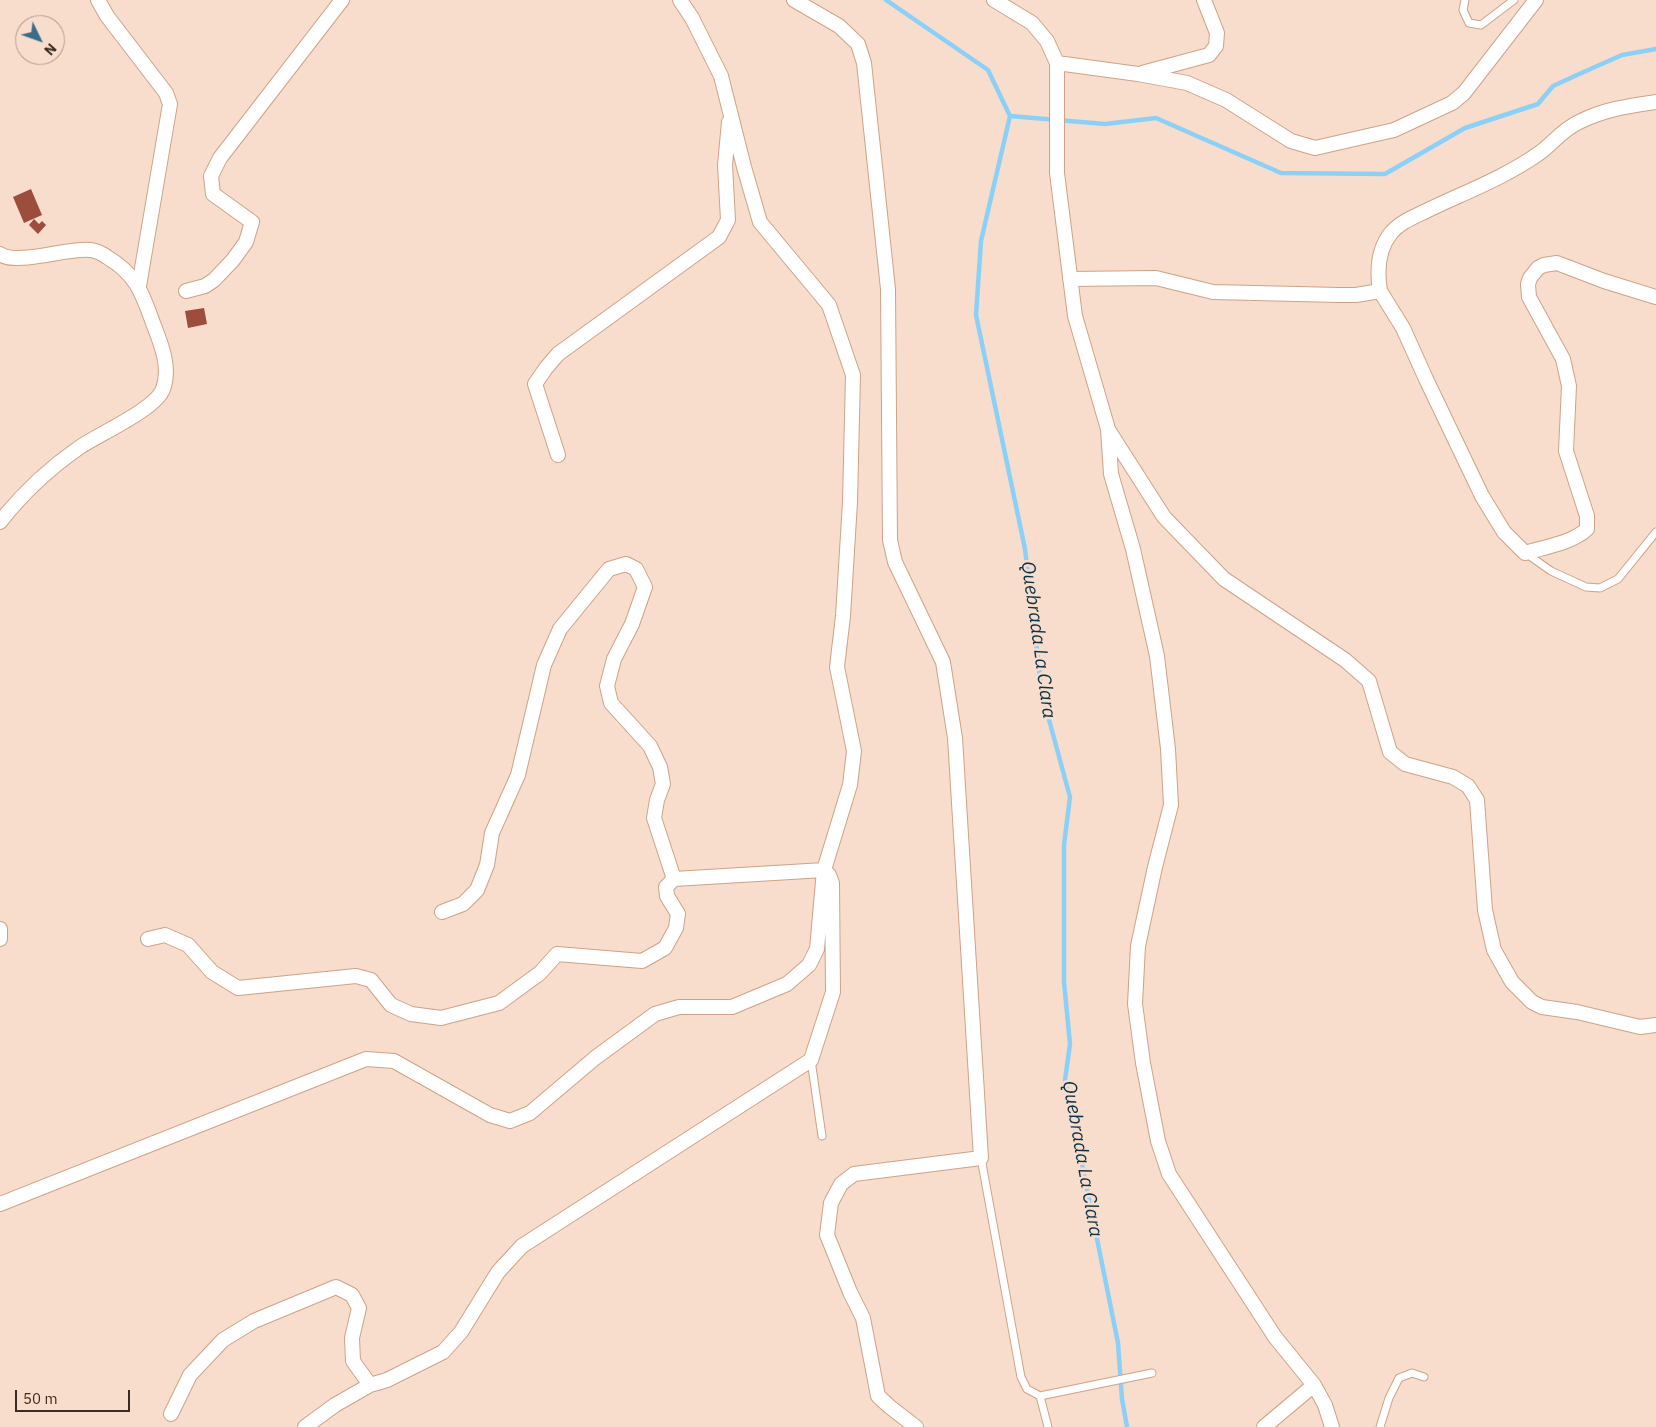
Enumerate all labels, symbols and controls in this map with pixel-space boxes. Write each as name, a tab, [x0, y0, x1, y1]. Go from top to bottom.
north arrow	[15, 15, 65, 65]
text: N	[40, 40, 60, 59]
water label: Quebrada La Clara	[1016, 560, 1060, 720]
water label: Quebrada La Clara	[1057, 1079, 1107, 1239]
scale bar	[18, 1380, 132, 1412]
text: 50 m	[23, 1389, 58, 1408]

